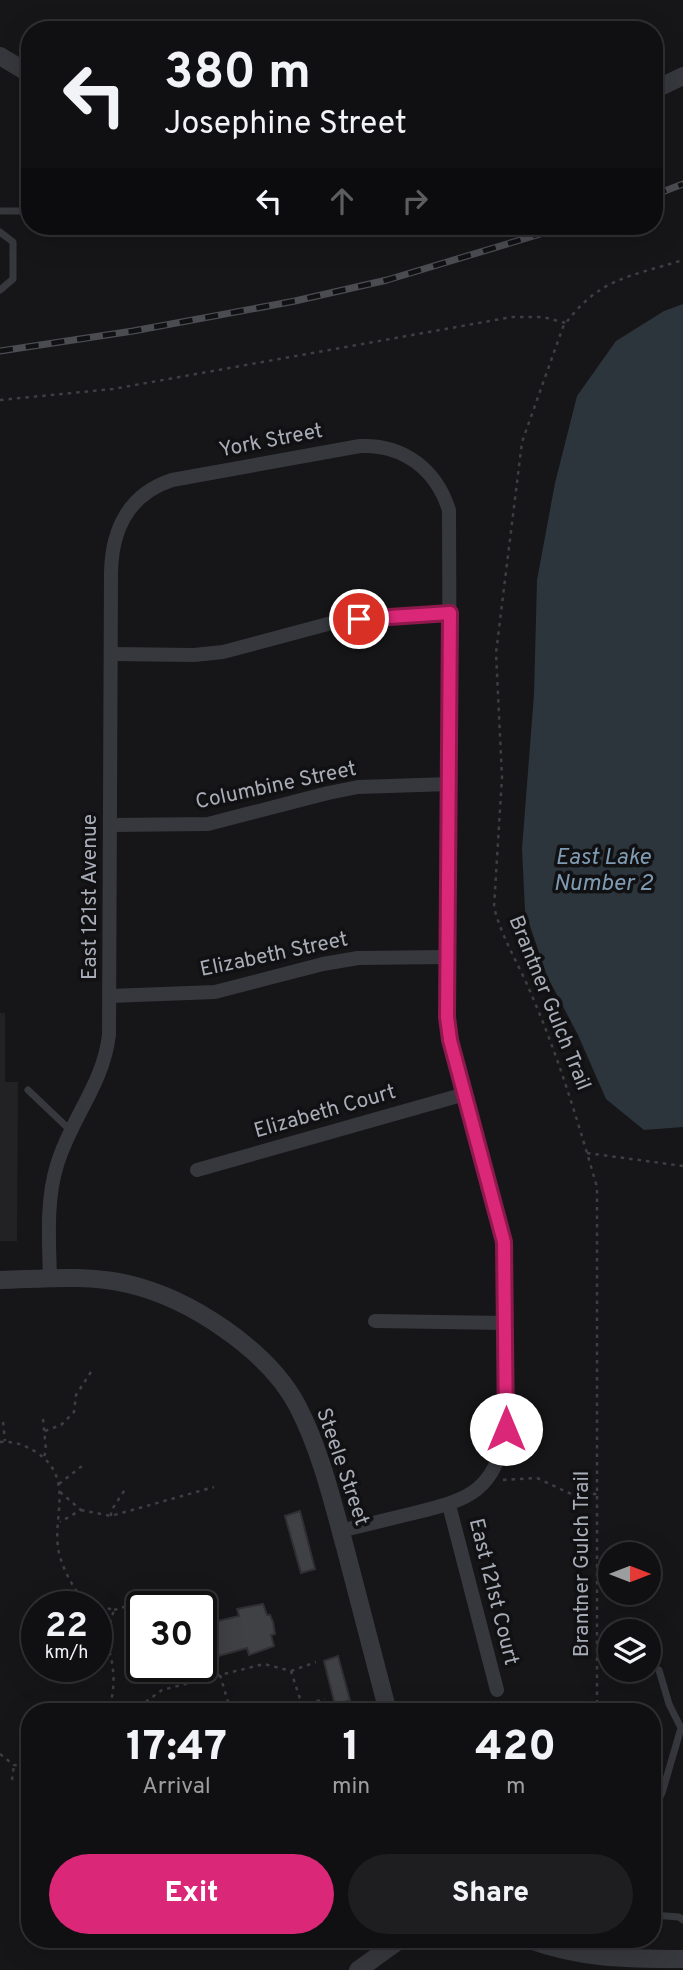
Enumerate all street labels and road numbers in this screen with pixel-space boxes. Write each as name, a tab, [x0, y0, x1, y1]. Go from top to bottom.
street label: York Street	[217, 418, 325, 464]
street label: Columbine Street	[193, 756, 359, 816]
street label: East 121st Avenue	[77, 814, 104, 980]
street label: Brantner Gulch Trail	[502, 912, 596, 1094]
street label: Elizabeth Street	[198, 926, 350, 984]
street label: Elizabeth Court	[251, 1079, 399, 1145]
street label: Steele Street	[309, 1405, 375, 1529]
street label: Brantner Gulch Trail	[569, 1471, 596, 1657]
street label: East 121st Court	[462, 1516, 524, 1668]

